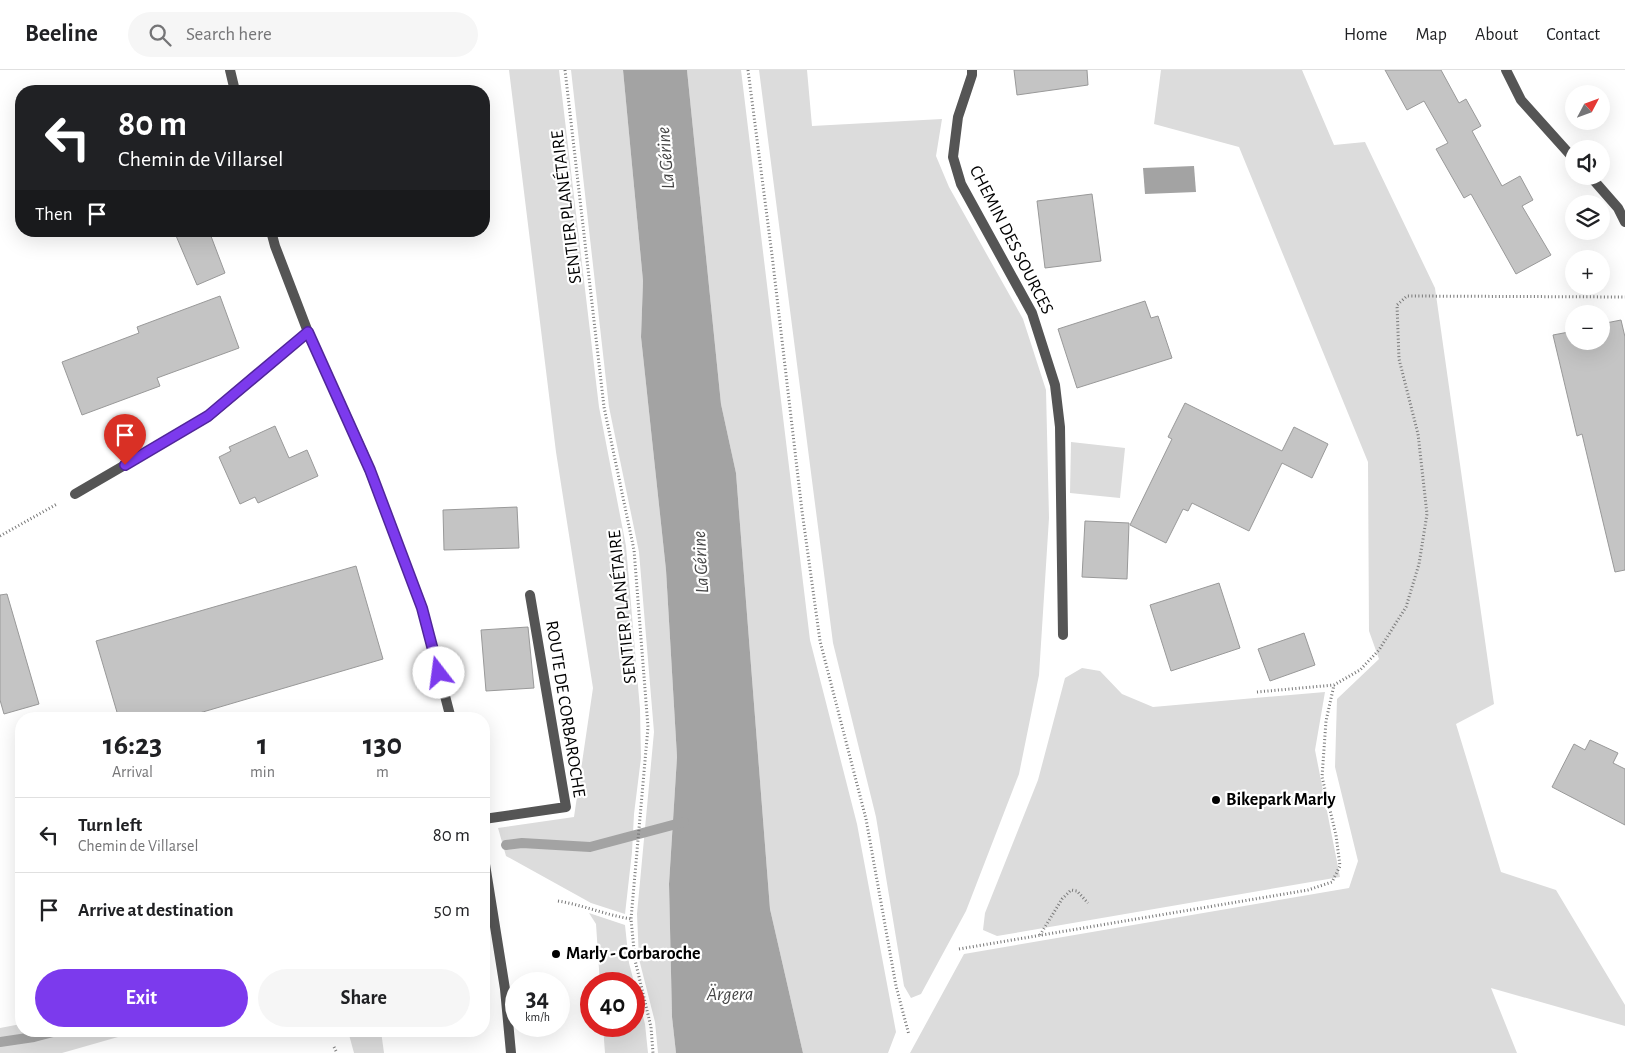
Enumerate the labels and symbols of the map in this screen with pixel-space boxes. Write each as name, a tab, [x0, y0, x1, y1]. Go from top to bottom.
north arrow	[1565, 85, 1610, 130]
water label: La Gérine	[654, 126, 678, 190]
street label: SENTIER PLANÉTAIRE	[546, 129, 585, 285]
street label: CHEMIN DES SOURCES	[966, 163, 1056, 317]
pin	[104, 414, 146, 465]
street label: SENTIER PLANÉTAIRE	[603, 529, 640, 685]
water label: La Gérine	[690, 530, 712, 594]
street label: ROUTE DE CORBAROCHE	[542, 619, 588, 799]
position arrow	[412, 646, 464, 698]
place label: Bikepark Marly	[1226, 791, 1336, 809]
marker: Bikepark Marly	[1210, 794, 1222, 806]
place label: Marly - Corbaroche	[566, 945, 700, 963]
marker: Marly - Corbaroche	[550, 948, 562, 960]
speed limit sign: 40	[580, 972, 645, 1037]
water label: Ärgera	[706, 984, 753, 1004]

